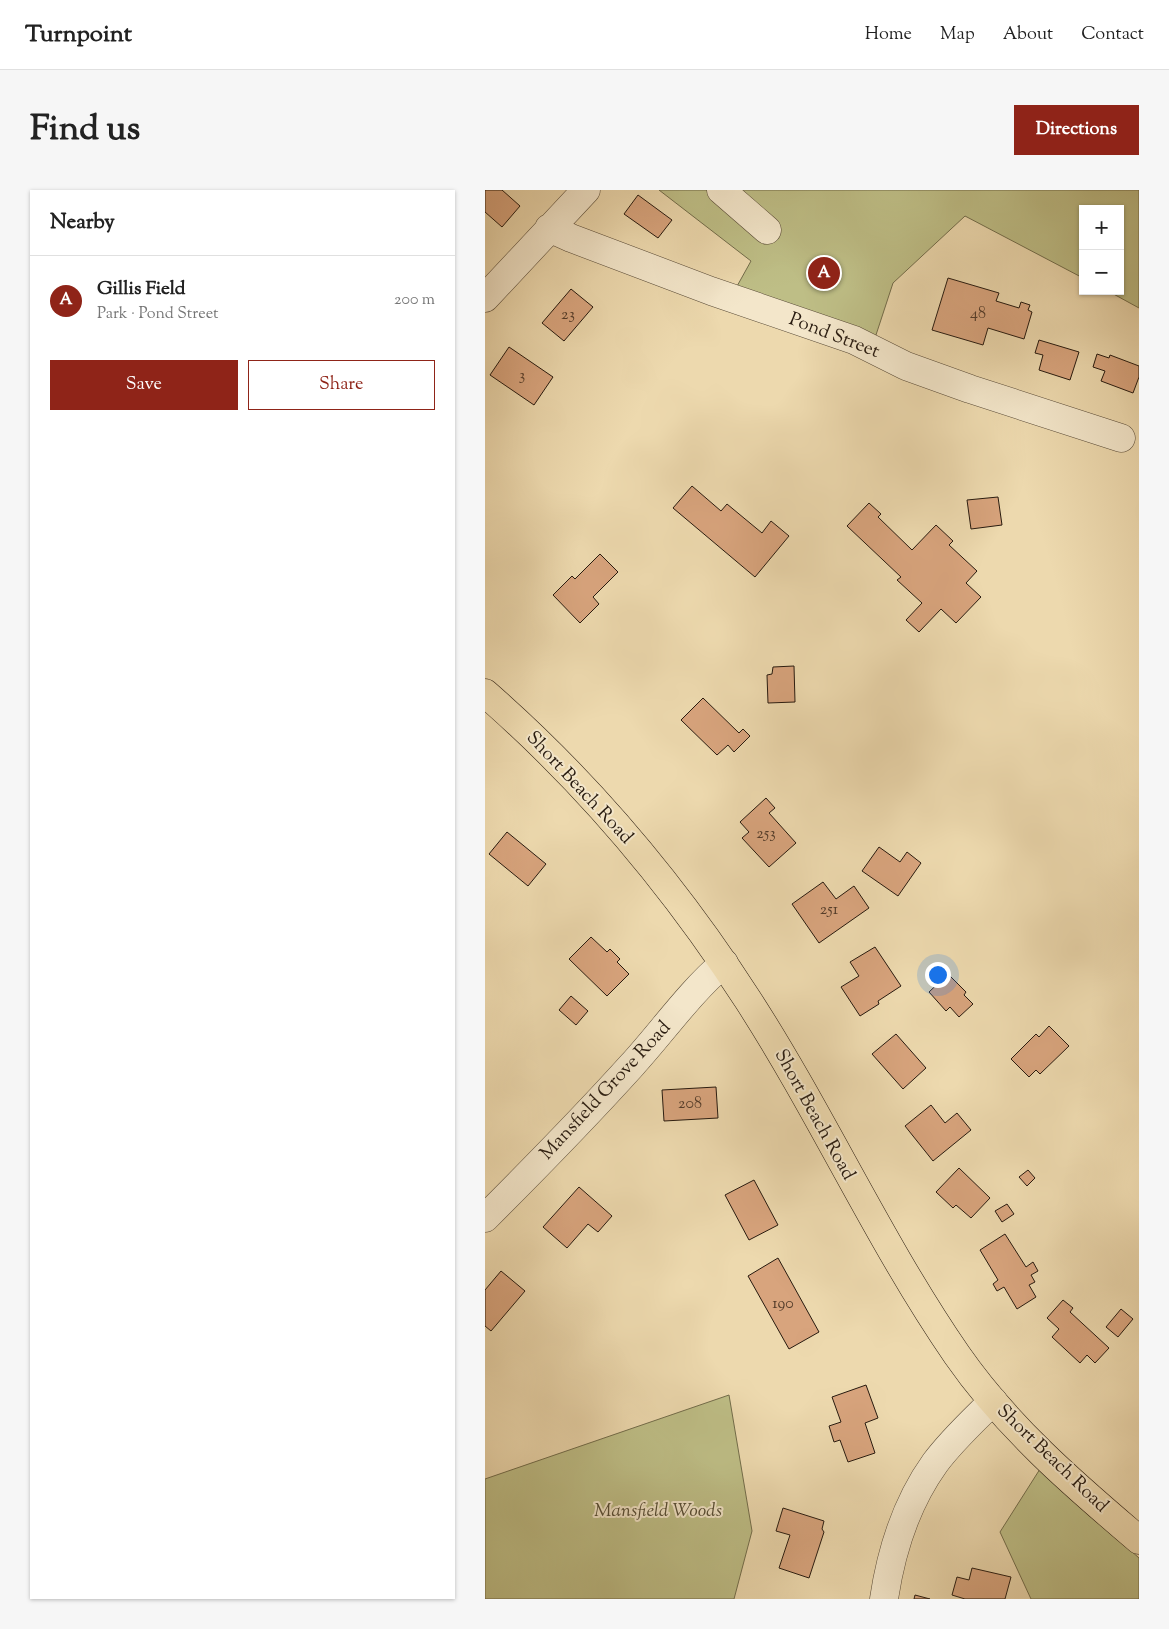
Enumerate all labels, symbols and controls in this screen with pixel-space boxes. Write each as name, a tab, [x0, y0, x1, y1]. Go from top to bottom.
text: Turnpoint	[25, 18, 132, 52]
text: Home	[865, 22, 912, 48]
text: Map	[940, 22, 975, 48]
text: About	[1003, 22, 1053, 48]
text: Contact	[1081, 22, 1144, 48]
text: Find us	[30, 105, 140, 156]
button: Directions	[1014, 105, 1139, 155]
map controls	[1079, 205, 1124, 295]
button: +	[1079, 205, 1124, 250]
text: Nearby	[50, 208, 115, 238]
button: −	[1079, 250, 1124, 295]
pin: A	[808, 254, 840, 292]
text: Gillis Field	[97, 276, 186, 303]
text: A	[60, 289, 73, 312]
text: 200 m	[394, 289, 435, 312]
text: Park · Pond Street	[97, 303, 219, 326]
house number: 48	[970, 303, 986, 326]
house number: 23	[561, 304, 575, 327]
street label: Pond Street	[785, 306, 884, 366]
button: Save	[50, 360, 238, 410]
button: Share	[248, 360, 435, 410]
house number: 3	[519, 365, 525, 388]
street label: Short Beach Road	[519, 725, 639, 851]
house number: 253	[756, 823, 776, 846]
house number: 251	[820, 899, 839, 922]
your location	[925, 962, 951, 988]
street label: Mansfield Grove Road	[534, 1015, 678, 1167]
street label: Short Beach Road	[767, 1045, 861, 1186]
house number: 208	[678, 1093, 702, 1116]
house number: 190	[772, 1293, 794, 1316]
street label: Short Beach Road	[990, 1399, 1114, 1520]
park label: Mansfield Woods	[594, 1498, 722, 1525]

